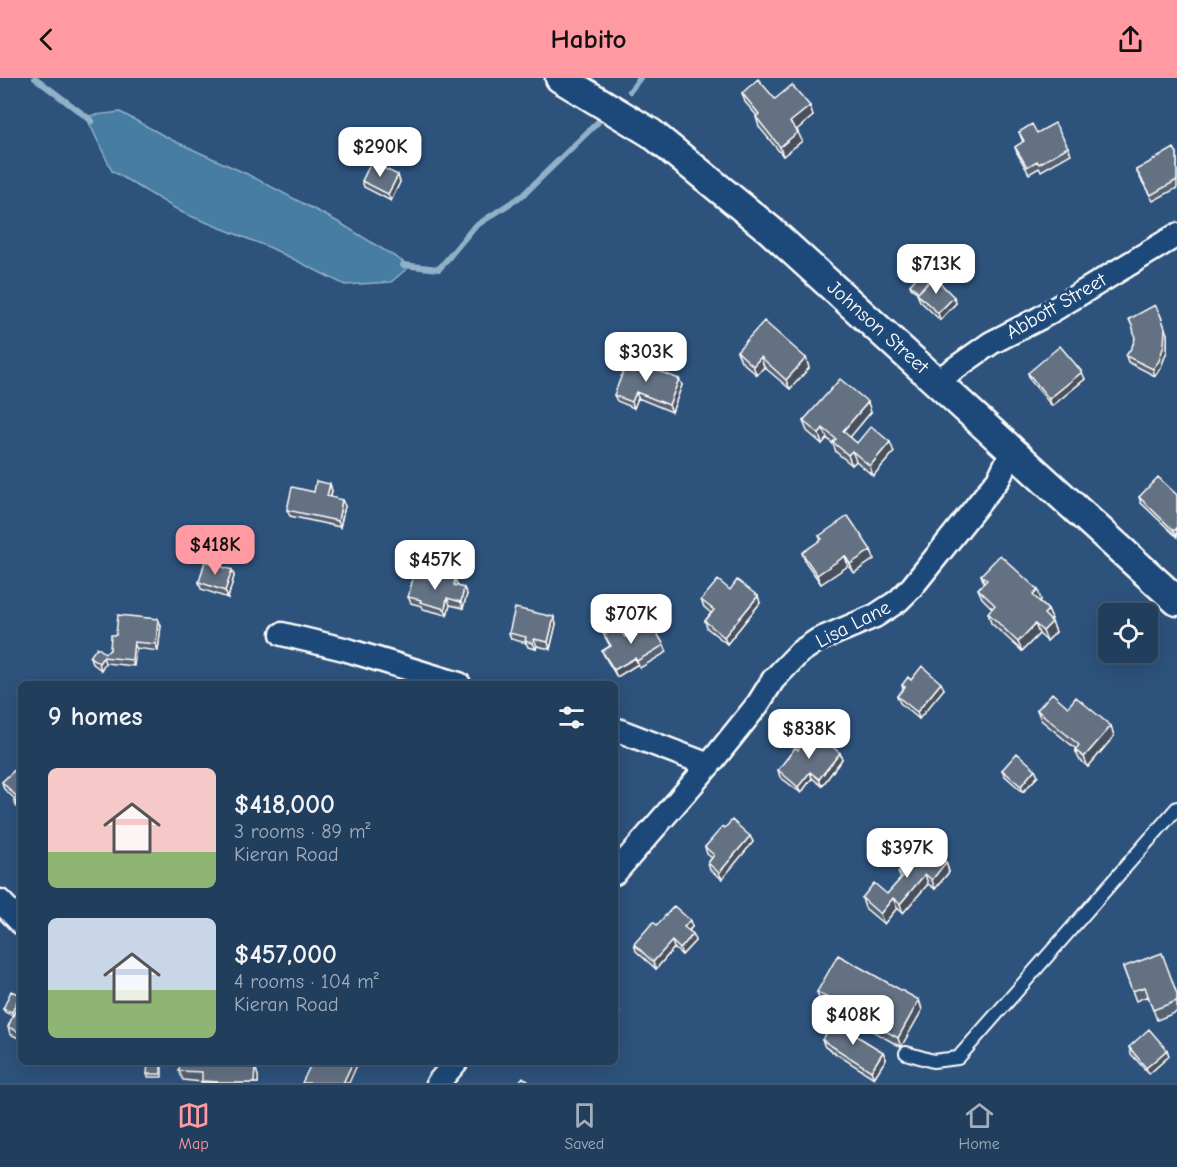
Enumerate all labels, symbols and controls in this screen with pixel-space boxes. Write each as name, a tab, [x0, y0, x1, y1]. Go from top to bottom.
icon: back	[30, 23, 63, 56]
icon: share	[1114, 23, 1147, 56]
text: Habito	[551, 24, 626, 55]
pin: $290K	[338, 127, 422, 178]
text: $290K	[352, 135, 408, 158]
pin: $713K	[894, 244, 978, 295]
text: $713K	[911, 252, 961, 275]
street label: Abbott Street	[1002, 267, 1111, 344]
street label: Johnson Street	[823, 276, 934, 379]
pin: $303K	[604, 332, 688, 383]
text: $303K	[619, 340, 673, 363]
pin: $418K	[173, 525, 257, 576]
text: $418K	[190, 533, 240, 556]
pin: $457K	[393, 540, 477, 591]
text: $457K	[409, 548, 461, 571]
pin: $707K	[589, 594, 673, 645]
street label: Lisa Lane	[812, 595, 894, 653]
text: $707K	[605, 602, 657, 625]
map controls	[1098, 603, 1158, 663]
button: locate	[1098, 603, 1158, 663]
icon: filters	[555, 701, 588, 734]
text: 9 homes	[48, 702, 143, 732]
pin: $838K	[767, 709, 851, 760]
text: $838K	[782, 717, 836, 740]
text: $418,000	[234, 790, 335, 820]
icon: home	[96, 792, 168, 864]
text: 3 rooms · 89 m²	[234, 820, 370, 843]
pin: $397K	[865, 828, 949, 879]
text: $397K	[881, 836, 933, 859]
text: Kieran Road	[234, 843, 339, 866]
text: $457,000	[234, 940, 337, 970]
icon: home	[96, 942, 168, 1014]
text: 4 rooms · 104 m²	[234, 970, 379, 993]
text: Kieran Road	[234, 993, 339, 1016]
pin: $408K	[811, 995, 895, 1046]
text: $408K	[826, 1003, 880, 1026]
tab: Map	[177, 1099, 210, 1153]
tab: Saved	[564, 1099, 604, 1153]
tab: Home	[959, 1099, 1000, 1153]

